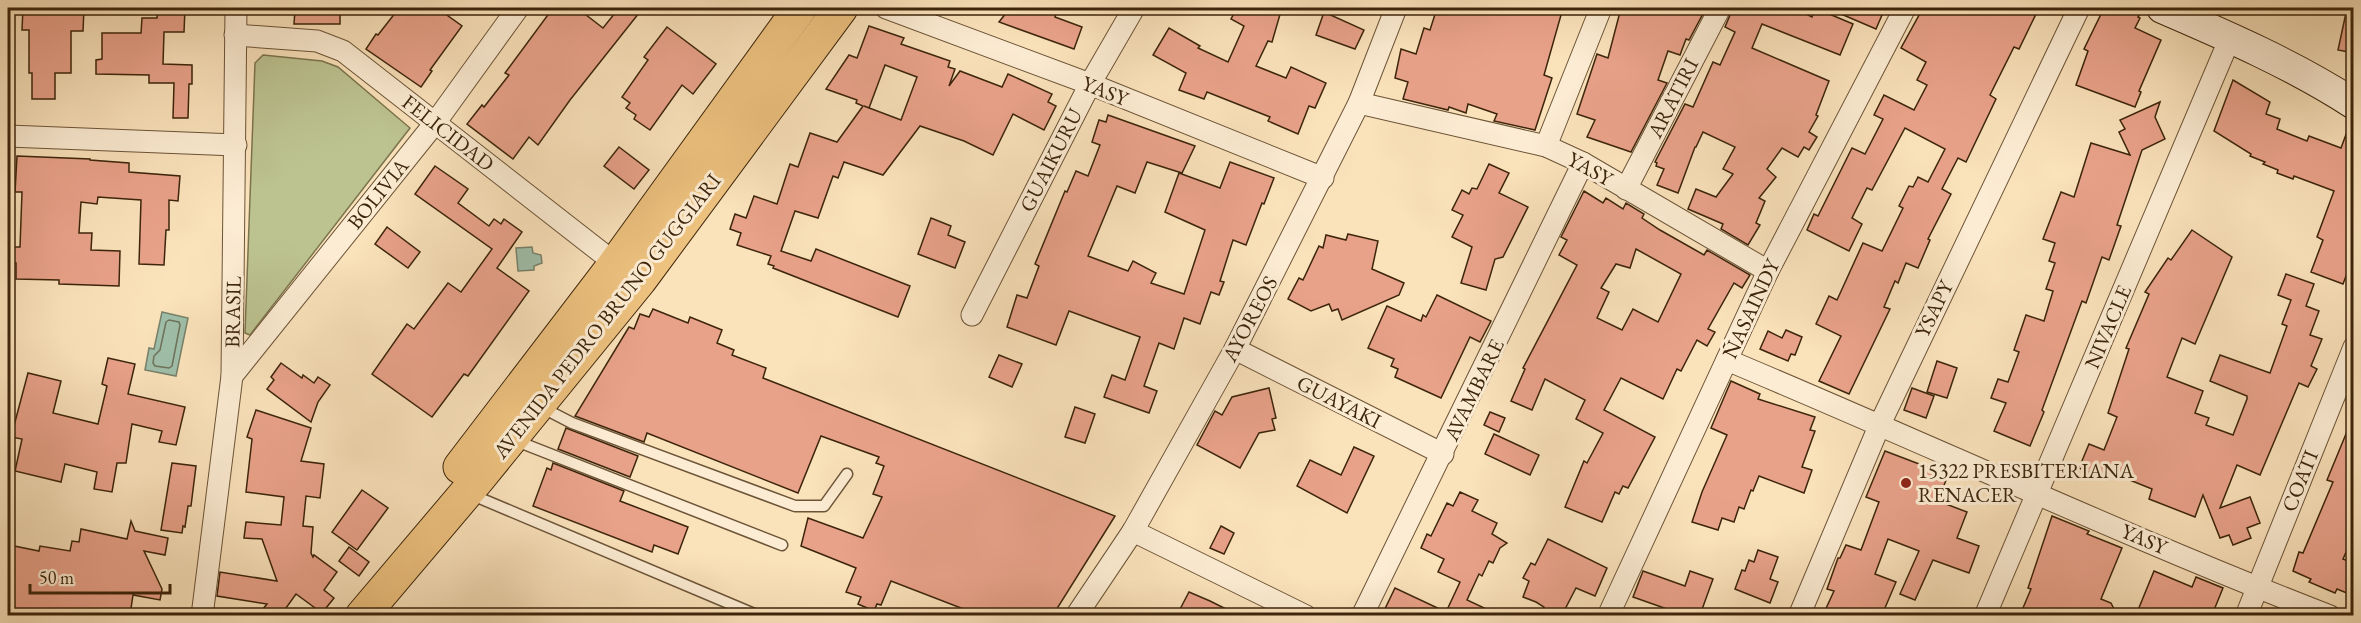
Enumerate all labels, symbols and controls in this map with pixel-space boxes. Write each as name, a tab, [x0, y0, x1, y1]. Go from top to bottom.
street label: ARATIRI	[1641, 53, 1704, 143]
street label: YASY	[1078, 69, 1134, 113]
street label: FELICIDAD	[397, 88, 500, 177]
street label: GUAIKURU	[1013, 103, 1088, 216]
street label: YASY	[1563, 145, 1619, 193]
street label: BOLIVIA	[341, 152, 415, 235]
street label: AVENIDA PEDRO BRUNO GUGGIARI	[486, 168, 726, 465]
street label: ÑASAINDY	[1716, 253, 1786, 363]
street label: AYOREOS	[1215, 271, 1283, 367]
street label: YSAPY	[1908, 274, 1960, 342]
street label: BRASIL	[218, 275, 247, 348]
street label: NIVACLE	[2078, 281, 2137, 373]
street label: AVAMBARE	[1437, 334, 1510, 446]
street label: GUAYAKI	[1293, 369, 1386, 434]
street label: COATI	[2275, 446, 2324, 516]
place label: 15322 PRESBITERIANA RENACER	[1918, 457, 2134, 508]
marker: 15322 PRESBITERIANA RENACER	[1899, 476, 1913, 490]
street label: YASY	[2117, 517, 2173, 561]
scale bar	[30, 557, 170, 595]
text: 50 m	[39, 566, 74, 589]

